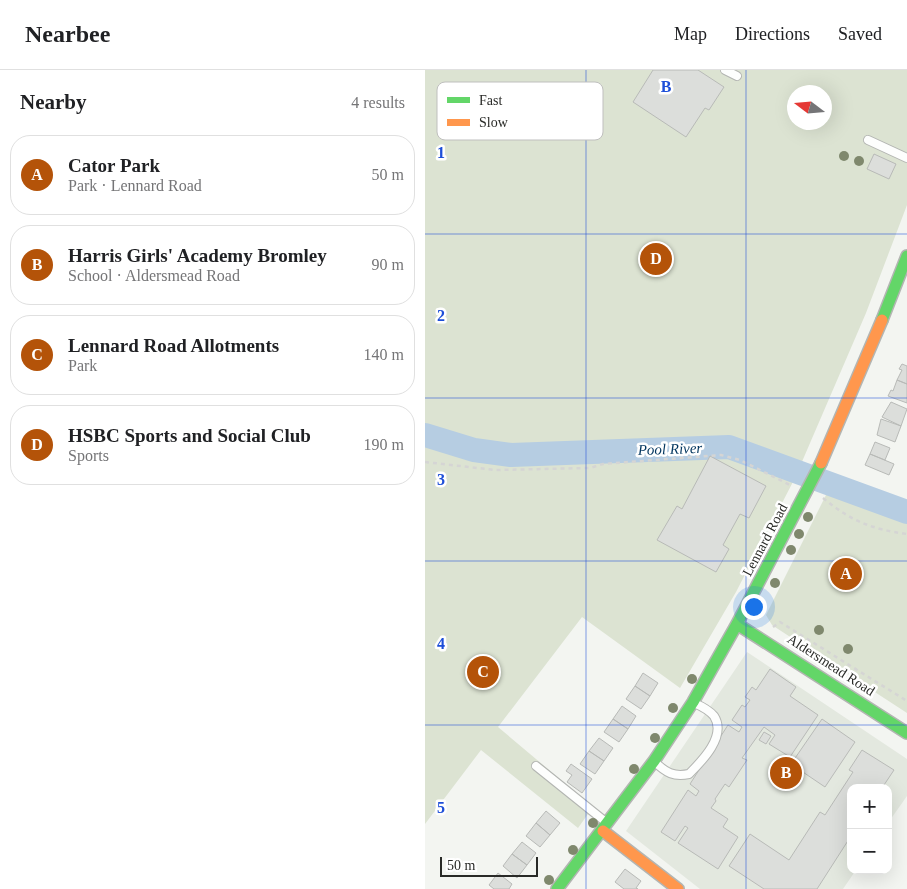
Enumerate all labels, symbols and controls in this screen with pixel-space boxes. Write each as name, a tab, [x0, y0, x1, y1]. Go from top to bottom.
text: Nearbee	[25, 21, 110, 47]
text: Map	[674, 24, 707, 44]
text: Directions	[735, 24, 810, 44]
text: Saved	[838, 24, 882, 44]
text: B	[661, 78, 672, 95]
legend	[437, 82, 603, 140]
north arrow	[787, 85, 832, 130]
text: Nearby	[20, 90, 87, 114]
text: Fast	[479, 93, 502, 108]
text: 4 results	[351, 94, 405, 111]
text: Slow	[479, 115, 509, 130]
text: 1	[437, 144, 445, 161]
text: Cator Park	[68, 155, 160, 176]
text: A	[31, 166, 43, 183]
text: 50 m	[372, 166, 404, 183]
text: Park · Lennard Road	[68, 177, 202, 194]
pin: D	[640, 240, 672, 278]
text: Harris Girls' Academy Bromley	[68, 245, 327, 266]
text: B	[32, 256, 42, 273]
text: 90 m	[372, 256, 404, 273]
text: School · Aldersmead Road	[68, 267, 240, 284]
text: 2	[437, 307, 445, 324]
text: Lennard Road Allotments	[68, 335, 279, 356]
text: C	[31, 346, 43, 363]
text: 140 m	[364, 346, 404, 363]
text: Park	[68, 357, 97, 374]
text: HSBC Sports and Social Club	[68, 425, 311, 446]
text: D	[31, 436, 43, 453]
text: 190 m	[364, 436, 404, 453]
water label: Pool River	[636, 440, 703, 458]
text: Sports	[68, 447, 109, 464]
text: 3	[437, 471, 445, 488]
street label: Lennard Road	[740, 501, 790, 579]
pin: A	[830, 555, 862, 593]
your location	[741, 594, 767, 620]
street label: Aldersmead Road	[785, 631, 877, 699]
text: 4	[437, 635, 445, 652]
pin: C	[467, 653, 499, 691]
pin: B	[770, 754, 802, 792]
map controls	[847, 784, 892, 874]
button: +	[847, 784, 892, 829]
text: 5	[437, 799, 445, 816]
button: −	[847, 829, 892, 874]
scale bar	[440, 854, 537, 877]
text: 50 m	[447, 858, 475, 873]

